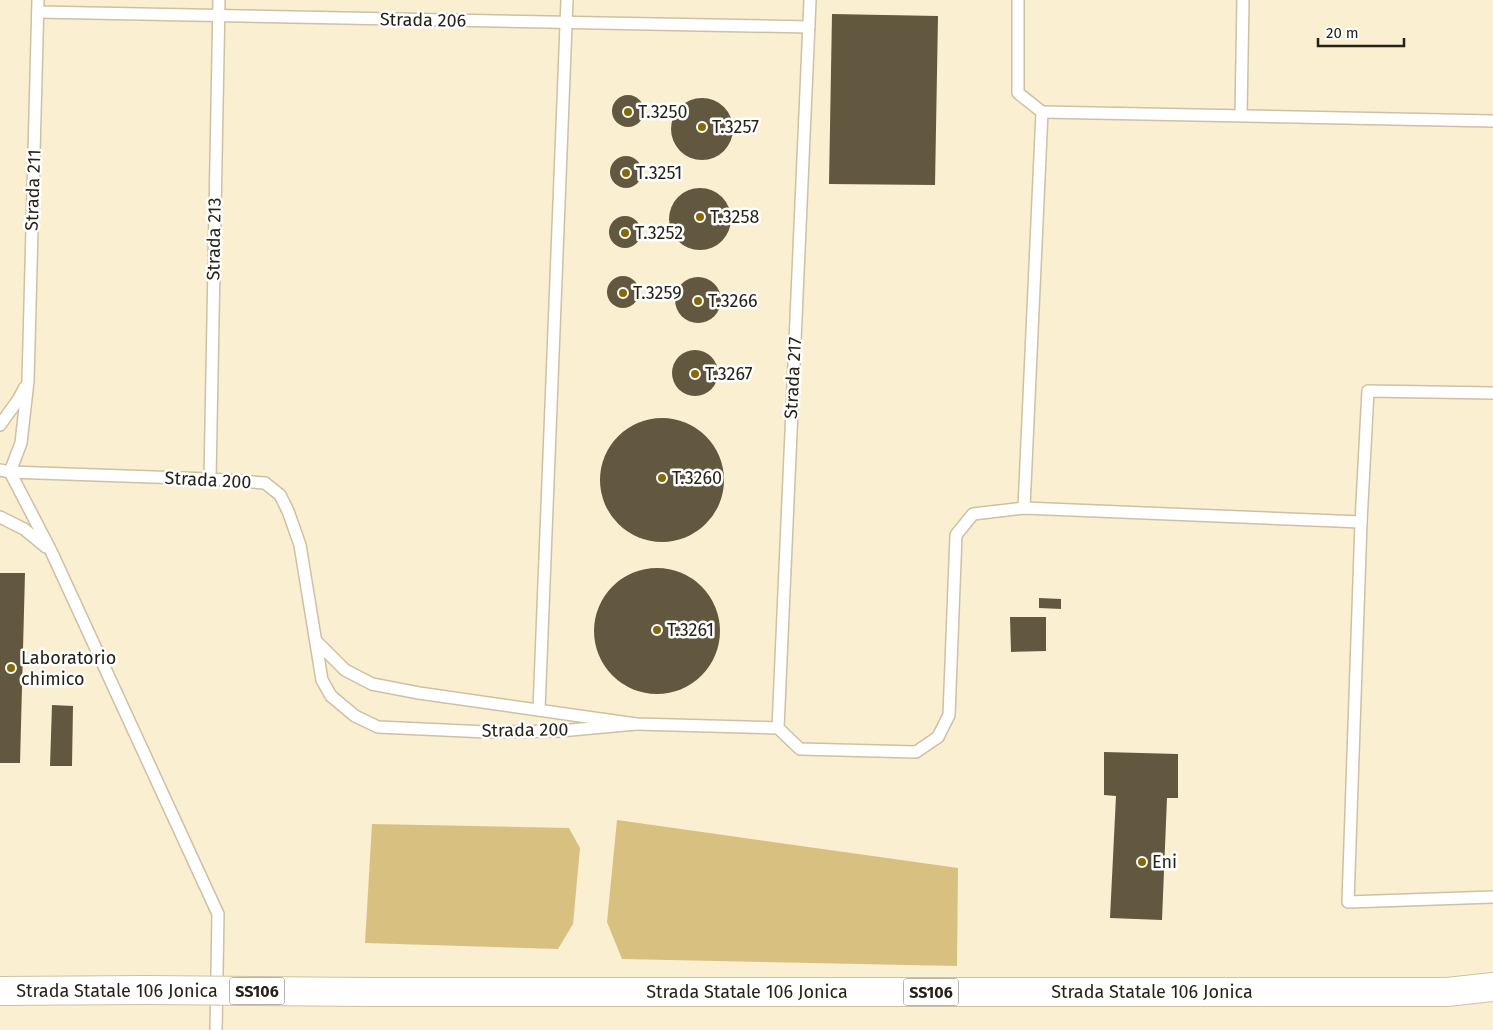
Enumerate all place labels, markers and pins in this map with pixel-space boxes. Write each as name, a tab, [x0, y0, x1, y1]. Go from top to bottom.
place label: T.3250	[638, 101, 687, 123]
marker: T.3250	[622, 106, 634, 118]
place label: T.3257	[712, 116, 759, 138]
marker: T.3257	[696, 121, 708, 133]
place label: T.3251	[636, 162, 682, 184]
marker: T.3251	[620, 167, 632, 179]
place label: T.3258	[710, 206, 759, 228]
marker: T.3258	[694, 211, 706, 223]
place label: T.3252	[635, 222, 683, 244]
marker: T.3252	[619, 227, 631, 239]
place label: T.3259	[633, 282, 682, 304]
marker: T.3259	[617, 287, 629, 299]
place label: T.3266	[708, 290, 758, 312]
marker: T.3266	[692, 295, 704, 307]
place label: T.3267	[705, 363, 753, 385]
marker: T.3267	[689, 368, 701, 380]
place label: T.3260	[672, 467, 722, 489]
marker: T.3260	[656, 472, 668, 484]
place label: T.3261	[667, 619, 714, 641]
marker: T.3261	[651, 624, 663, 636]
place label: Laboratorio chimico	[21, 647, 116, 690]
marker: Laboratorio chimico	[5, 662, 17, 674]
place label: Eni	[1152, 851, 1177, 873]
marker: Eni	[1136, 856, 1148, 868]

